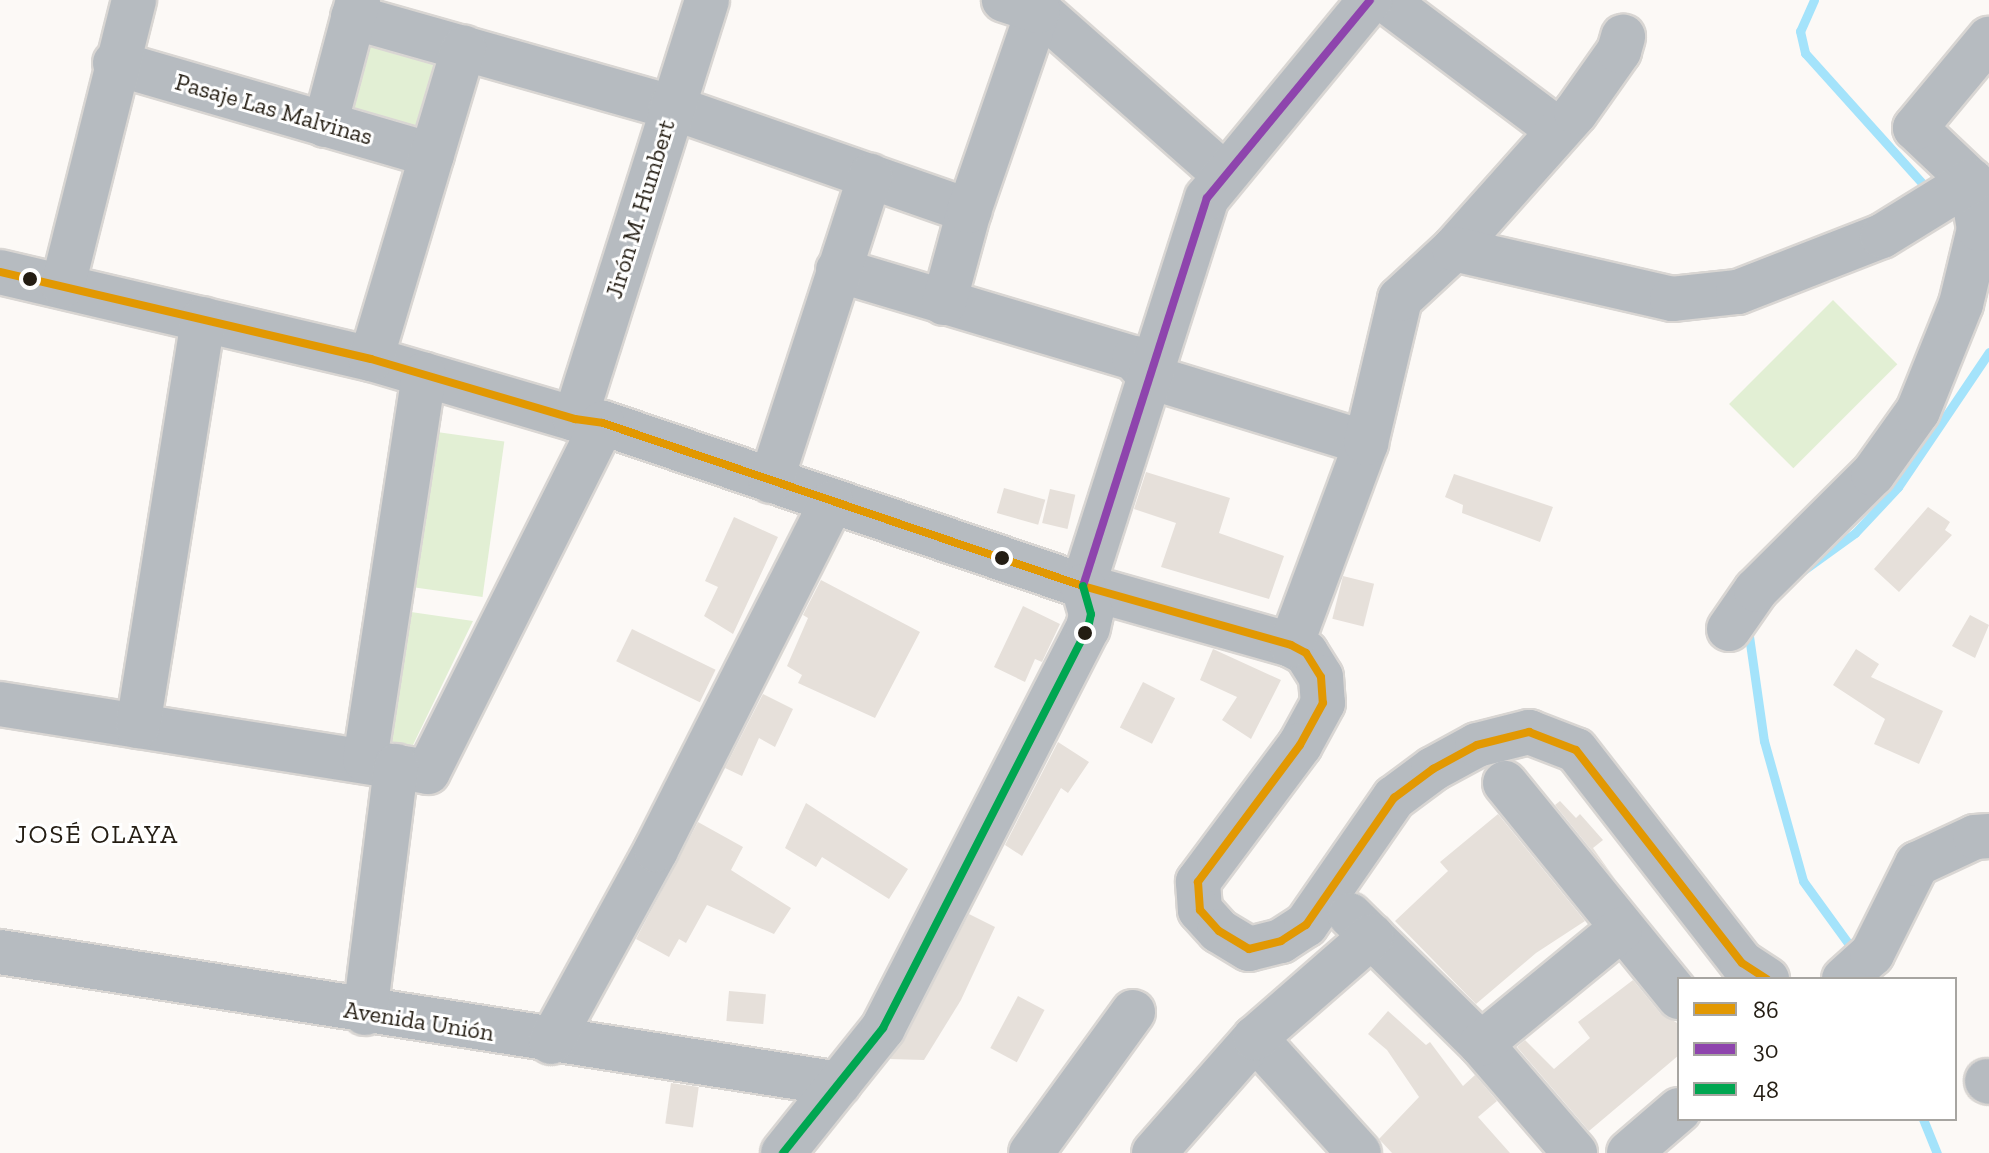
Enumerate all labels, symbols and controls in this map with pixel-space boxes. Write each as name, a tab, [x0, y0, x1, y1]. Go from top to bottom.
street label: Pasaje Las Malvinas	[172, 67, 376, 151]
street label: Jirón M. Humbert	[599, 116, 681, 302]
unlabelled marker	[22, 271, 38, 287]
unlabelled marker	[994, 550, 1010, 566]
unlabelled marker	[1077, 625, 1093, 641]
district label: JOSÉ OLAYA	[15, 819, 179, 851]
legend	[1677, 977, 1957, 1121]
street label: Avenida Unión	[342, 995, 496, 1047]
text: 86	[1753, 995, 1779, 1024]
text: 30	[1753, 1035, 1779, 1064]
text: 48	[1753, 1075, 1779, 1104]

